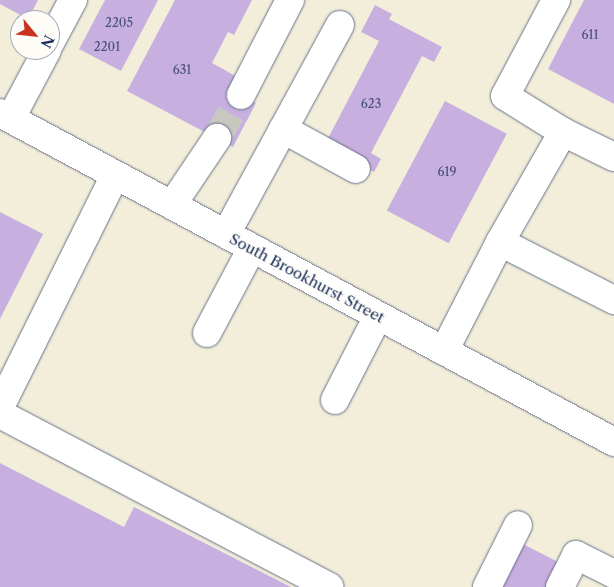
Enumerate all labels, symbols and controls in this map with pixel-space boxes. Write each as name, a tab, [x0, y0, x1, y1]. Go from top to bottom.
north arrow	[10, 10, 60, 60]
house number: 2205	[105, 16, 133, 30]
house number: 611	[581, 28, 599, 42]
text: N	[37, 32, 58, 51]
house number: 2201	[94, 40, 120, 54]
house number: 631	[173, 63, 191, 77]
house number: 623	[361, 97, 381, 111]
house number: 619	[437, 165, 457, 179]
street label: South Brookhurst Street	[226, 229, 388, 327]

